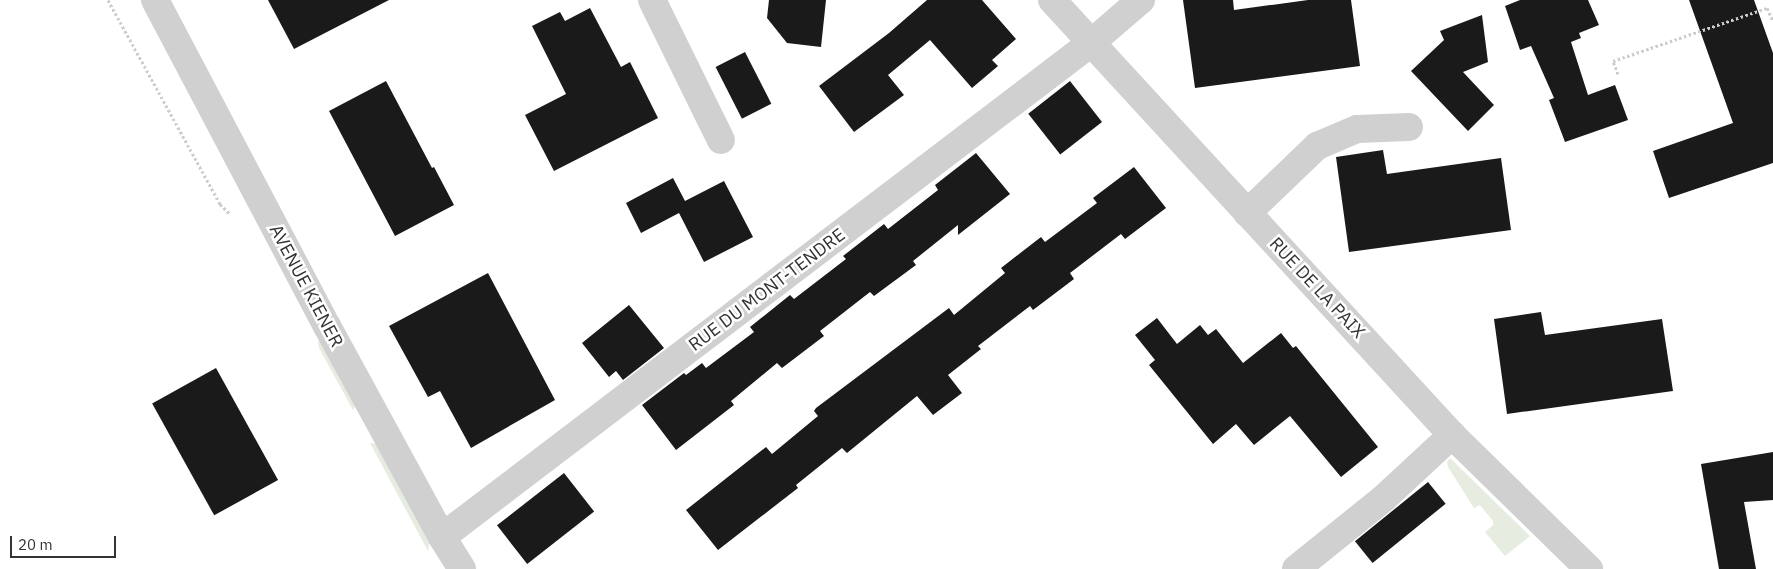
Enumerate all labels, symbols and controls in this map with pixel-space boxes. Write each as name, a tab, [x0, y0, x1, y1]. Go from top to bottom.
street label: AVENUE KIENER	[265, 221, 347, 351]
street label: RUE DU MONT-TENDRE	[685, 224, 849, 356]
street label: RUE DE LA PAIX	[1265, 233, 1369, 343]
scale bar	[12, 526, 119, 558]
text: 20 m	[18, 535, 53, 554]

